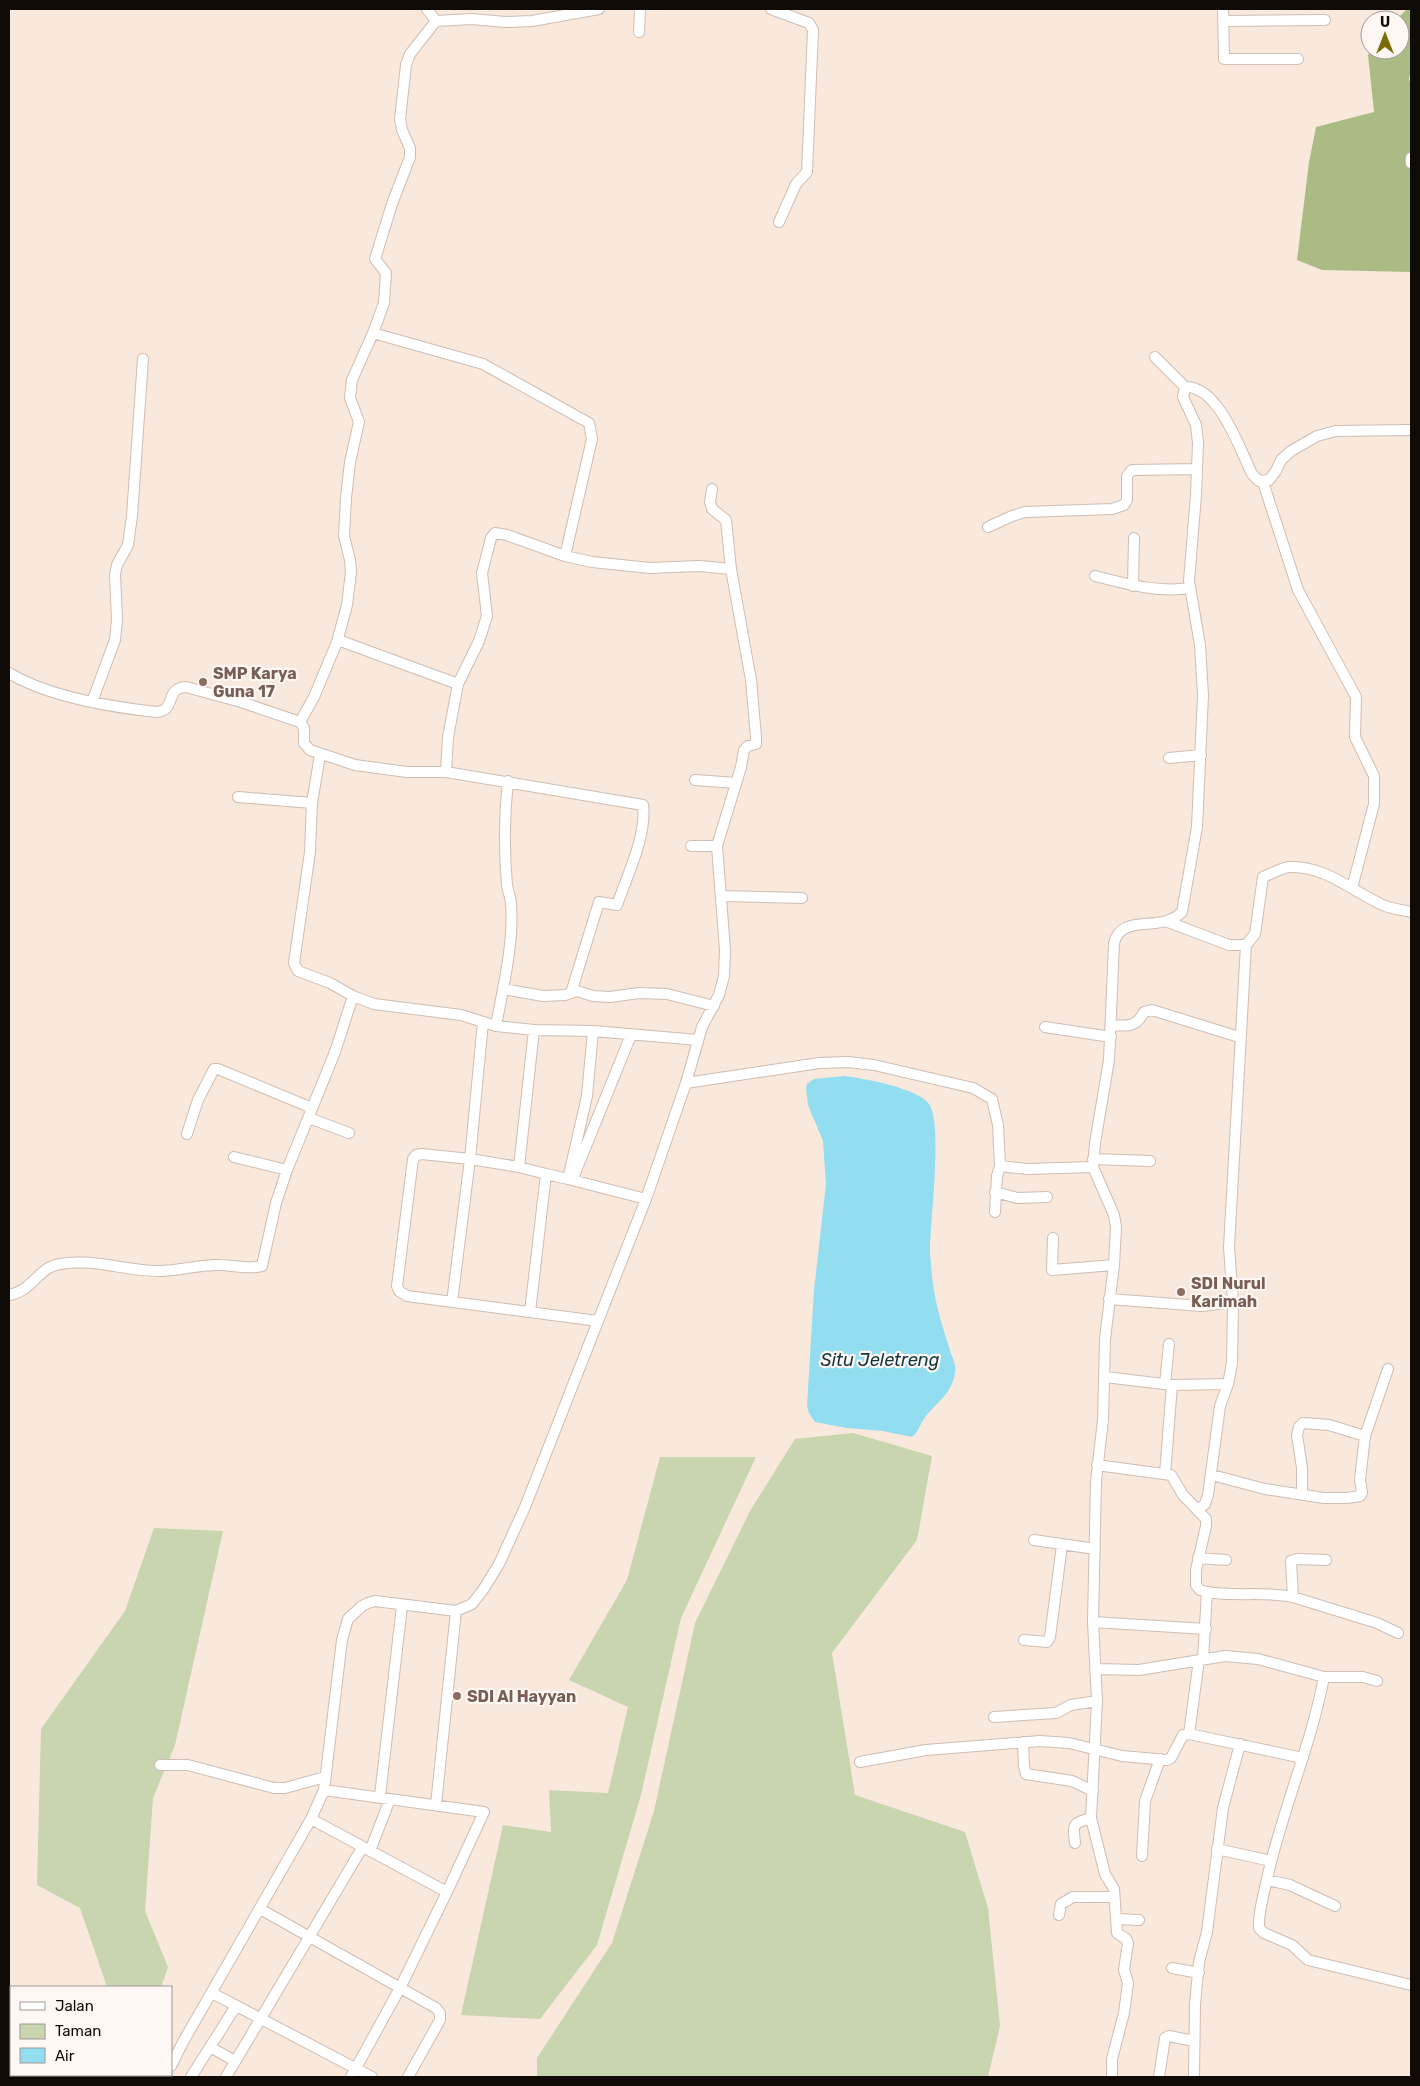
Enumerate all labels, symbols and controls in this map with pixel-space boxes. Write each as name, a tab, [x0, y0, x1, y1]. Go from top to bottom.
north arrow	[1360, 10, 1410, 60]
text: U	[1380, 14, 1390, 31]
place label: SMP Karya Guna 17	[213, 664, 297, 701]
marker: SMP Karya Guna 17	[197, 676, 209, 688]
place label: SDI Nurul Karimah	[1191, 1274, 1266, 1311]
marker: SDI Nurul Karimah	[1175, 1286, 1187, 1298]
water label: Situ Jeletreng	[821, 1349, 940, 1371]
place label: SDI Al Hayyan	[467, 1687, 576, 1706]
marker: SDI Al Hayyan	[451, 1690, 463, 1702]
legend	[10, 1986, 172, 2076]
text: Jalan	[55, 1997, 94, 2015]
text: Taman	[55, 2022, 101, 2040]
text: Air	[55, 2047, 75, 2065]

